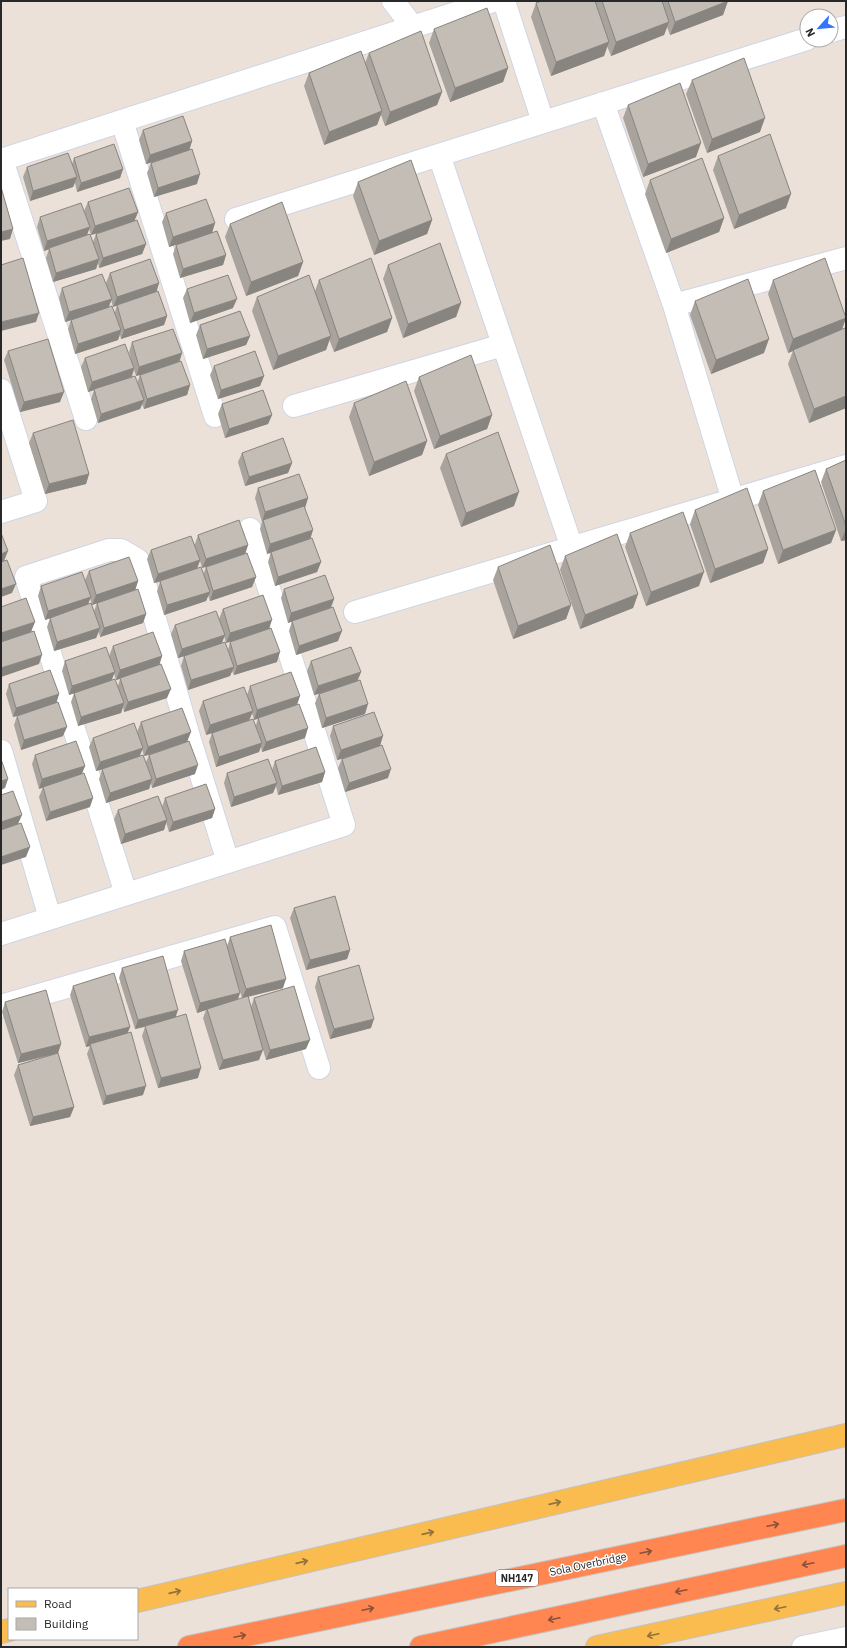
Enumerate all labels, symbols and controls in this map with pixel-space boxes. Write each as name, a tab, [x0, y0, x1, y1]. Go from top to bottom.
north arrow	[799, 8, 839, 48]
text: N	[802, 26, 818, 39]
one-way arrow	[548, 1499, 561, 1506]
one-way arrow	[766, 1521, 779, 1529]
one-way arrow	[421, 1528, 434, 1536]
one-way arrow	[639, 1547, 652, 1555]
street label: Sola Overbridge	[548, 1549, 628, 1579]
one-way arrow	[295, 1558, 308, 1566]
one-way arrow	[802, 1561, 815, 1569]
road number: NH147	[496, 1570, 538, 1586]
one-way arrow	[168, 1587, 181, 1595]
legend	[8, 1588, 138, 1640]
one-way arrow	[675, 1588, 688, 1596]
text: Road	[44, 1596, 72, 1611]
one-way arrow	[774, 1604, 787, 1612]
one-way arrow	[361, 1605, 374, 1613]
one-way arrow	[547, 1615, 560, 1623]
text: Building	[44, 1616, 89, 1631]
one-way arrow	[233, 1631, 246, 1639]
one-way arrow	[647, 1631, 660, 1639]

